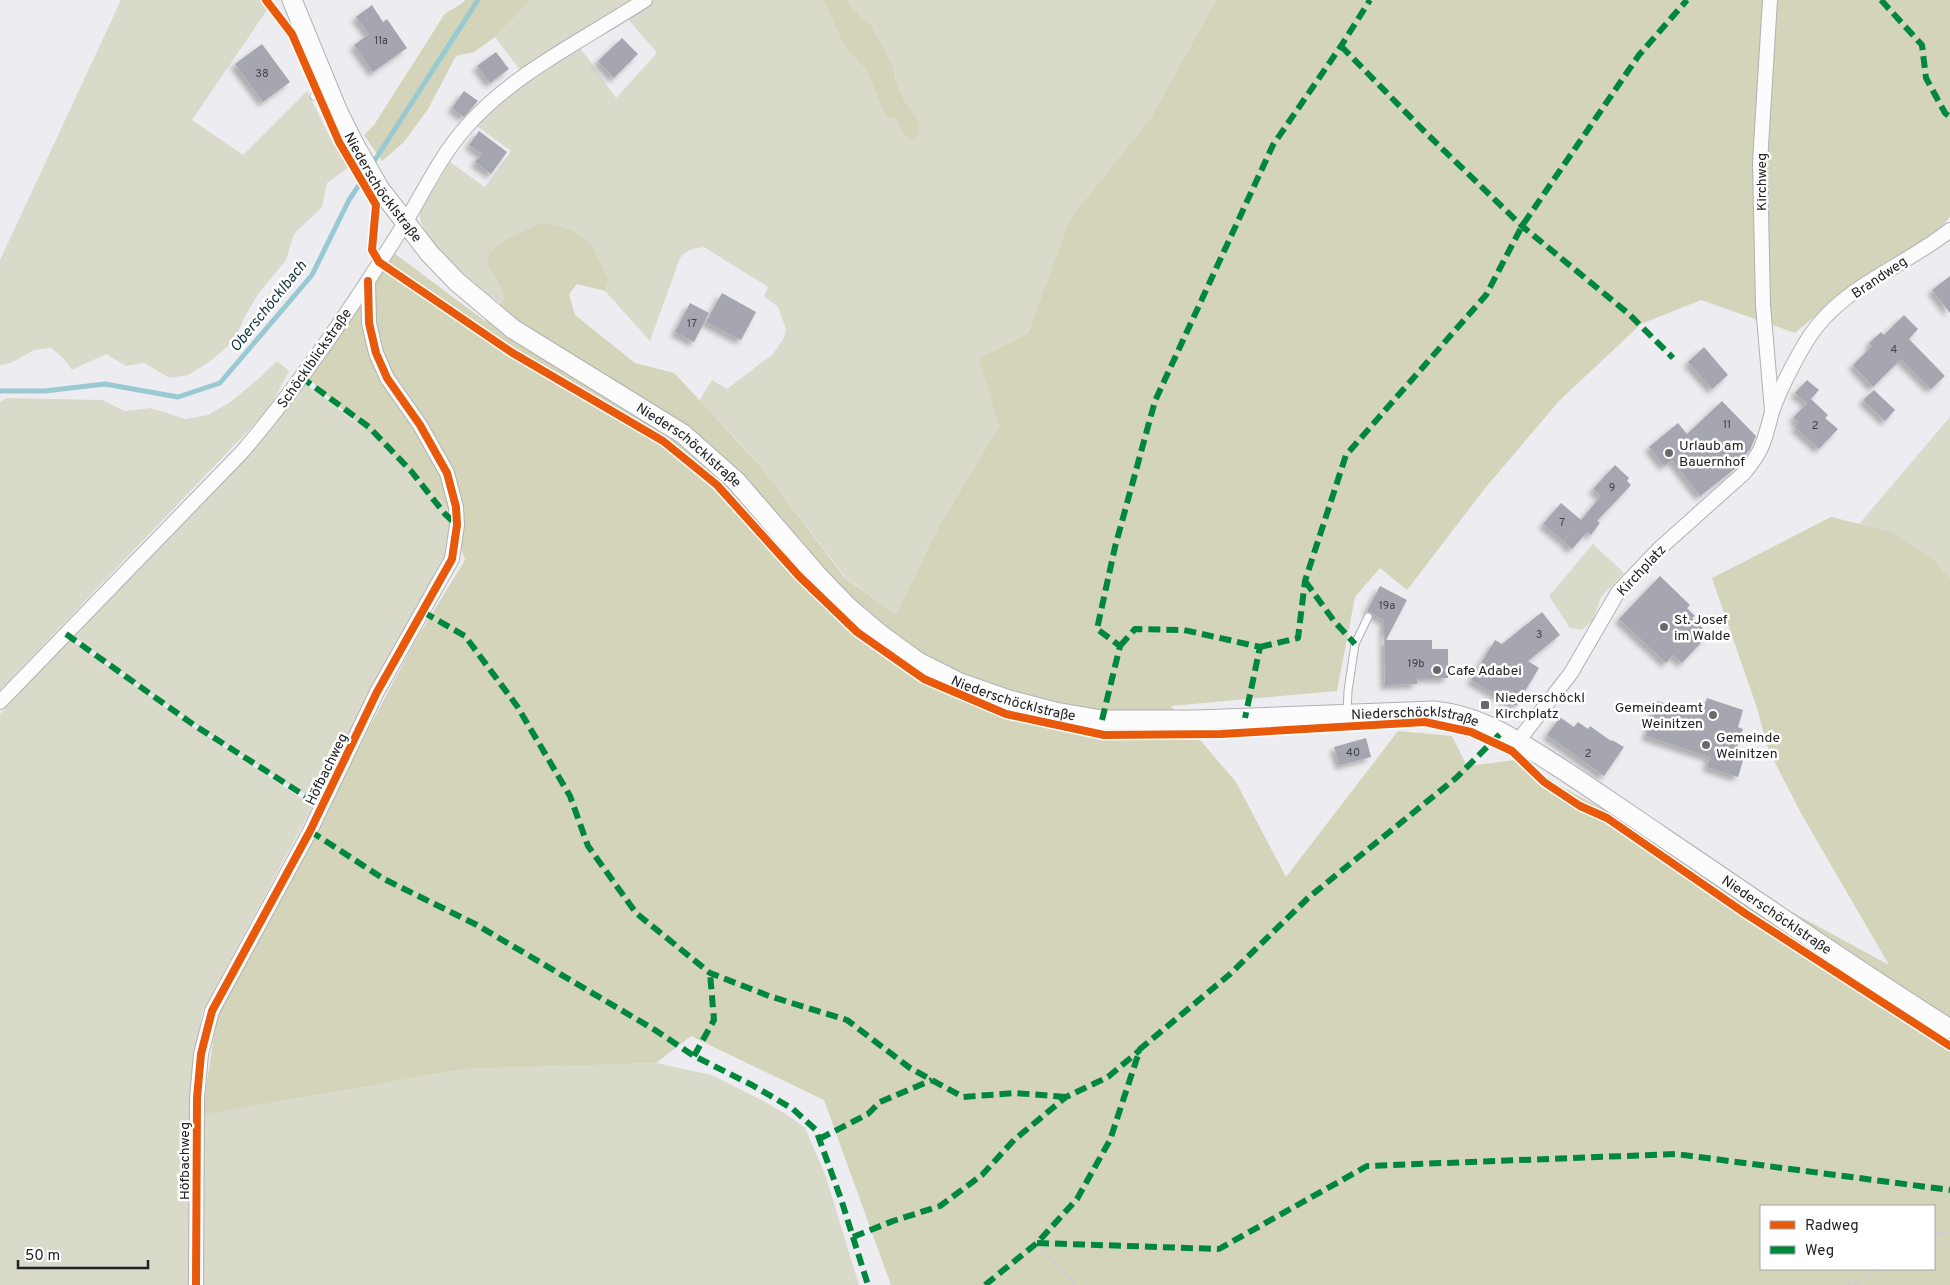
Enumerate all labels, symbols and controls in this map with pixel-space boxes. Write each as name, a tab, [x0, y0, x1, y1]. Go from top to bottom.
house number: 11a	[374, 34, 388, 48]
house number: 38	[255, 67, 269, 81]
street label: Niederschöcklstraße	[340, 130, 425, 246]
street label: Kirchweg	[1754, 153, 1771, 211]
street label: Brandweg	[1849, 253, 1911, 303]
water label: Oberschöcklbach	[227, 257, 312, 356]
street label: Schöcklblickstraße	[275, 306, 356, 412]
house number: 17	[687, 317, 697, 331]
house number: 4	[1891, 343, 1898, 357]
street label: Niederschöcklstraße	[633, 400, 745, 491]
house number: 11	[1723, 418, 1731, 432]
house number: 2	[1812, 419, 1818, 433]
place label: Urlaub am Bauernhof	[1679, 438, 1745, 471]
marker: Urlaub am Bauernhof	[1663, 447, 1675, 459]
house number: 9	[1609, 481, 1615, 495]
house number: 7	[1559, 516, 1565, 530]
street label: Kirchplatz	[1614, 542, 1670, 600]
house number: 19a	[1379, 599, 1395, 613]
place label: St. Josef im Walde	[1674, 612, 1730, 645]
marker: St. Josef im Walde	[1658, 621, 1670, 633]
house number: 3	[1536, 628, 1542, 642]
house number: 19b	[1408, 657, 1424, 671]
place label: Cafe Adabei	[1447, 663, 1522, 680]
marker: Cafe Adabei	[1431, 664, 1443, 676]
street label: Niederschöcklstraße	[948, 673, 1077, 725]
place label: Niederschöckl Kirchplatz	[1495, 690, 1585, 723]
marker: Niederschöckl Kirchplatz	[1479, 699, 1491, 711]
place label: Gemeindeamt Weinitzen	[1615, 700, 1703, 733]
street label: Niederschöcklstraße	[1351, 704, 1481, 731]
marker: Gemeindeamt Weinitzen	[1707, 709, 1719, 721]
place label: Gemeinde Weinitzen	[1716, 730, 1780, 763]
street label: Höfbachweg	[303, 731, 352, 808]
marker: Gemeinde Weinitzen	[1700, 739, 1712, 751]
house number: 40	[1346, 746, 1360, 760]
house number: 2	[1585, 747, 1591, 761]
street label: Niederschöcklstraße	[1718, 873, 1834, 959]
street label: Höfbachweg	[177, 1122, 194, 1200]
legend	[1760, 1205, 1935, 1270]
text: Radweg	[1805, 1217, 1859, 1236]
scale bar	[18, 1238, 148, 1270]
text: Weg	[1805, 1242, 1834, 1261]
text: 50 m	[25, 1247, 60, 1266]

